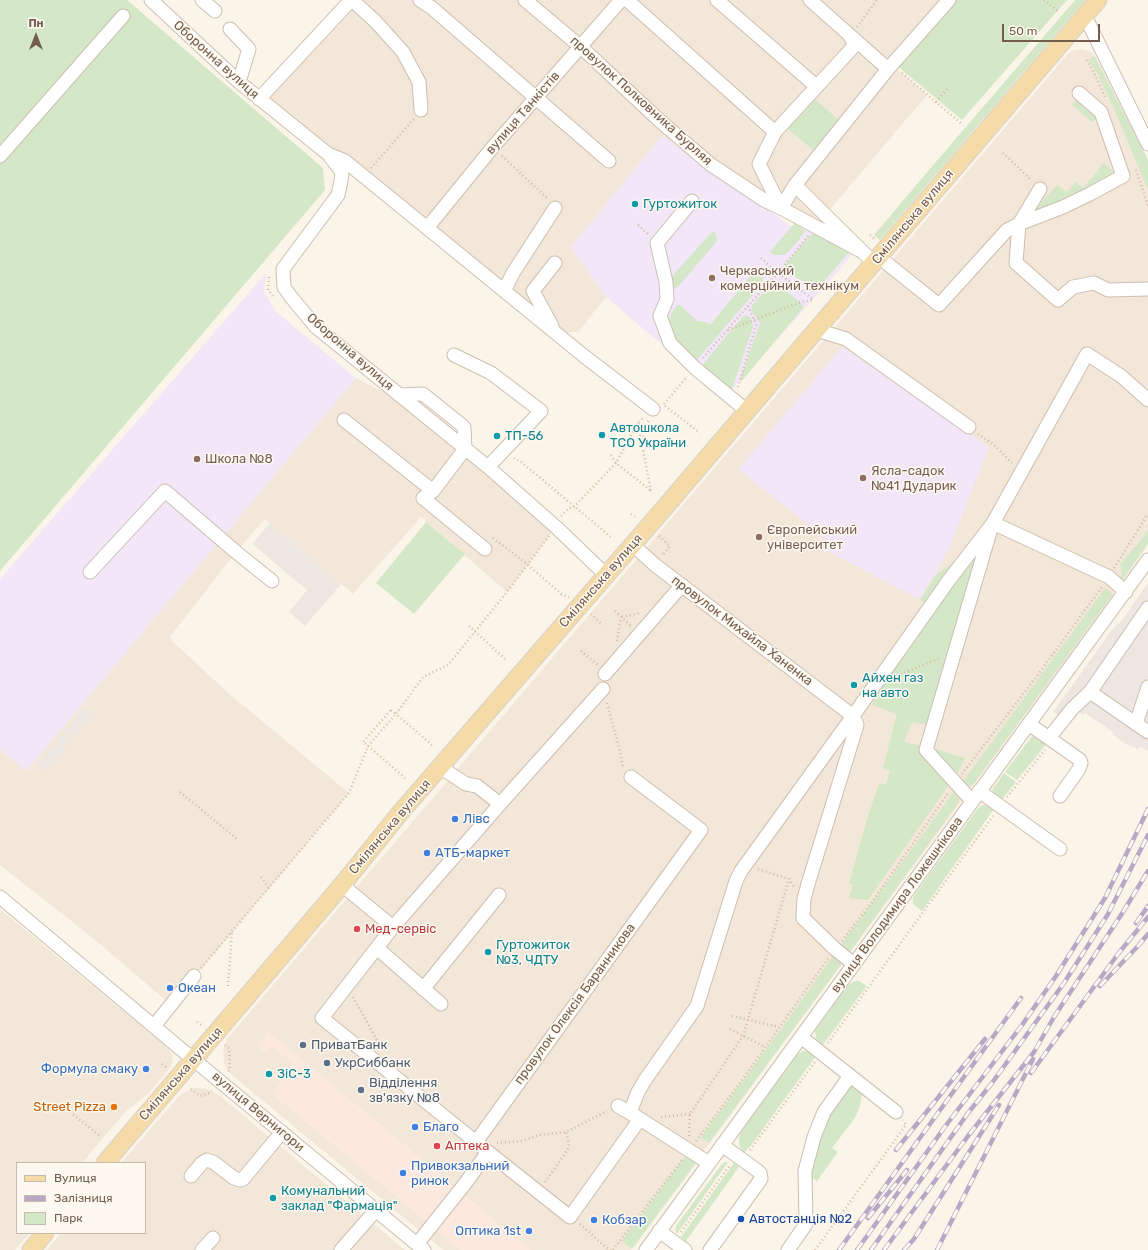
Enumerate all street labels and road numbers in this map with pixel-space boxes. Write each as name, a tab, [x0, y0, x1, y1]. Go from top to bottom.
street label: Оборонна вулиця	[170, 17, 262, 103]
street label: провулок Полковника Бурляя	[567, 33, 715, 169]
street label: вулиця Танкістів	[483, 68, 563, 158]
street label: Смілянська вулиця	[869, 166, 957, 268]
street label: Оборонна вулиця	[303, 310, 397, 394]
street label: Смілянська вулиця	[556, 531, 646, 631]
street label: провулок Михайла Ханенка	[668, 573, 816, 689]
street label: Смілянська вулиця	[346, 776, 434, 878]
street label: вулиця Володимира Ложешнікова	[828, 814, 966, 996]
street label: провулок Олексія Баранникова	[511, 920, 639, 1088]
street label: Смілянська вулиця	[136, 1024, 226, 1124]
street label: вулиця Вернигори	[209, 1069, 307, 1155]

